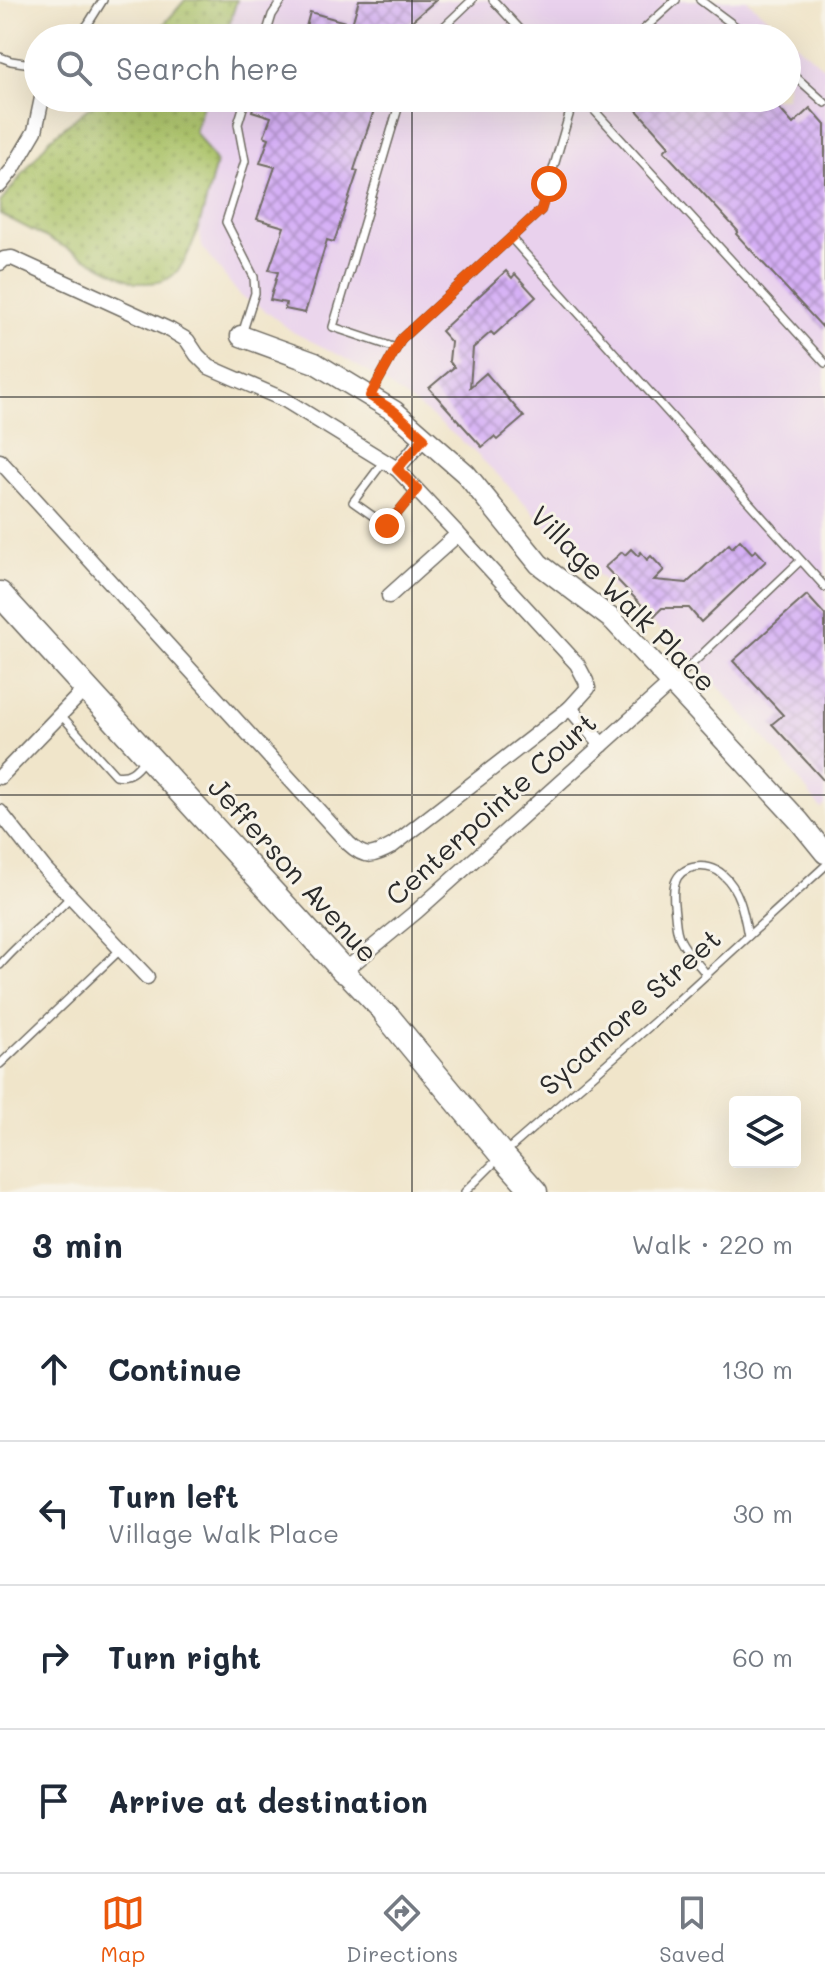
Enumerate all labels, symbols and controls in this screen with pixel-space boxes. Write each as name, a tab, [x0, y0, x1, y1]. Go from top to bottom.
search box	[24, 24, 801, 112]
icon: search	[52, 46, 96, 90]
text: Search here	[116, 48, 299, 88]
route start	[531, 166, 567, 202]
street label: Village Walk Place	[523, 498, 724, 699]
route end	[369, 508, 405, 544]
street label: Centerpointe Court	[377, 704, 603, 912]
street label: Jefferson Avenue	[201, 769, 387, 970]
street label: Sycamore Street	[531, 920, 728, 1102]
map controls	[729, 1096, 801, 1168]
button: layers	[729, 1096, 801, 1168]
text: 3 min	[32, 1222, 123, 1267]
text: Walk · 220 m	[632, 1227, 793, 1261]
icon: ahead	[32, 1347, 76, 1391]
text: Continue	[108, 1349, 241, 1389]
text: 130 m	[721, 1352, 793, 1386]
text: Turn left	[108, 1476, 239, 1516]
icon: left	[32, 1491, 76, 1535]
text: 30 m	[733, 1496, 793, 1530]
text: Village Walk Place	[108, 1516, 339, 1550]
icon: right	[32, 1635, 76, 1679]
text: Turn right	[108, 1637, 261, 1677]
text: 60 m	[732, 1640, 793, 1674]
icon: arrive	[32, 1779, 76, 1823]
text: Arrive at destination	[108, 1781, 428, 1821]
tab: Map	[101, 1891, 145, 1968]
tab: Directions	[346, 1891, 458, 1968]
tab: Saved	[659, 1891, 724, 1968]

